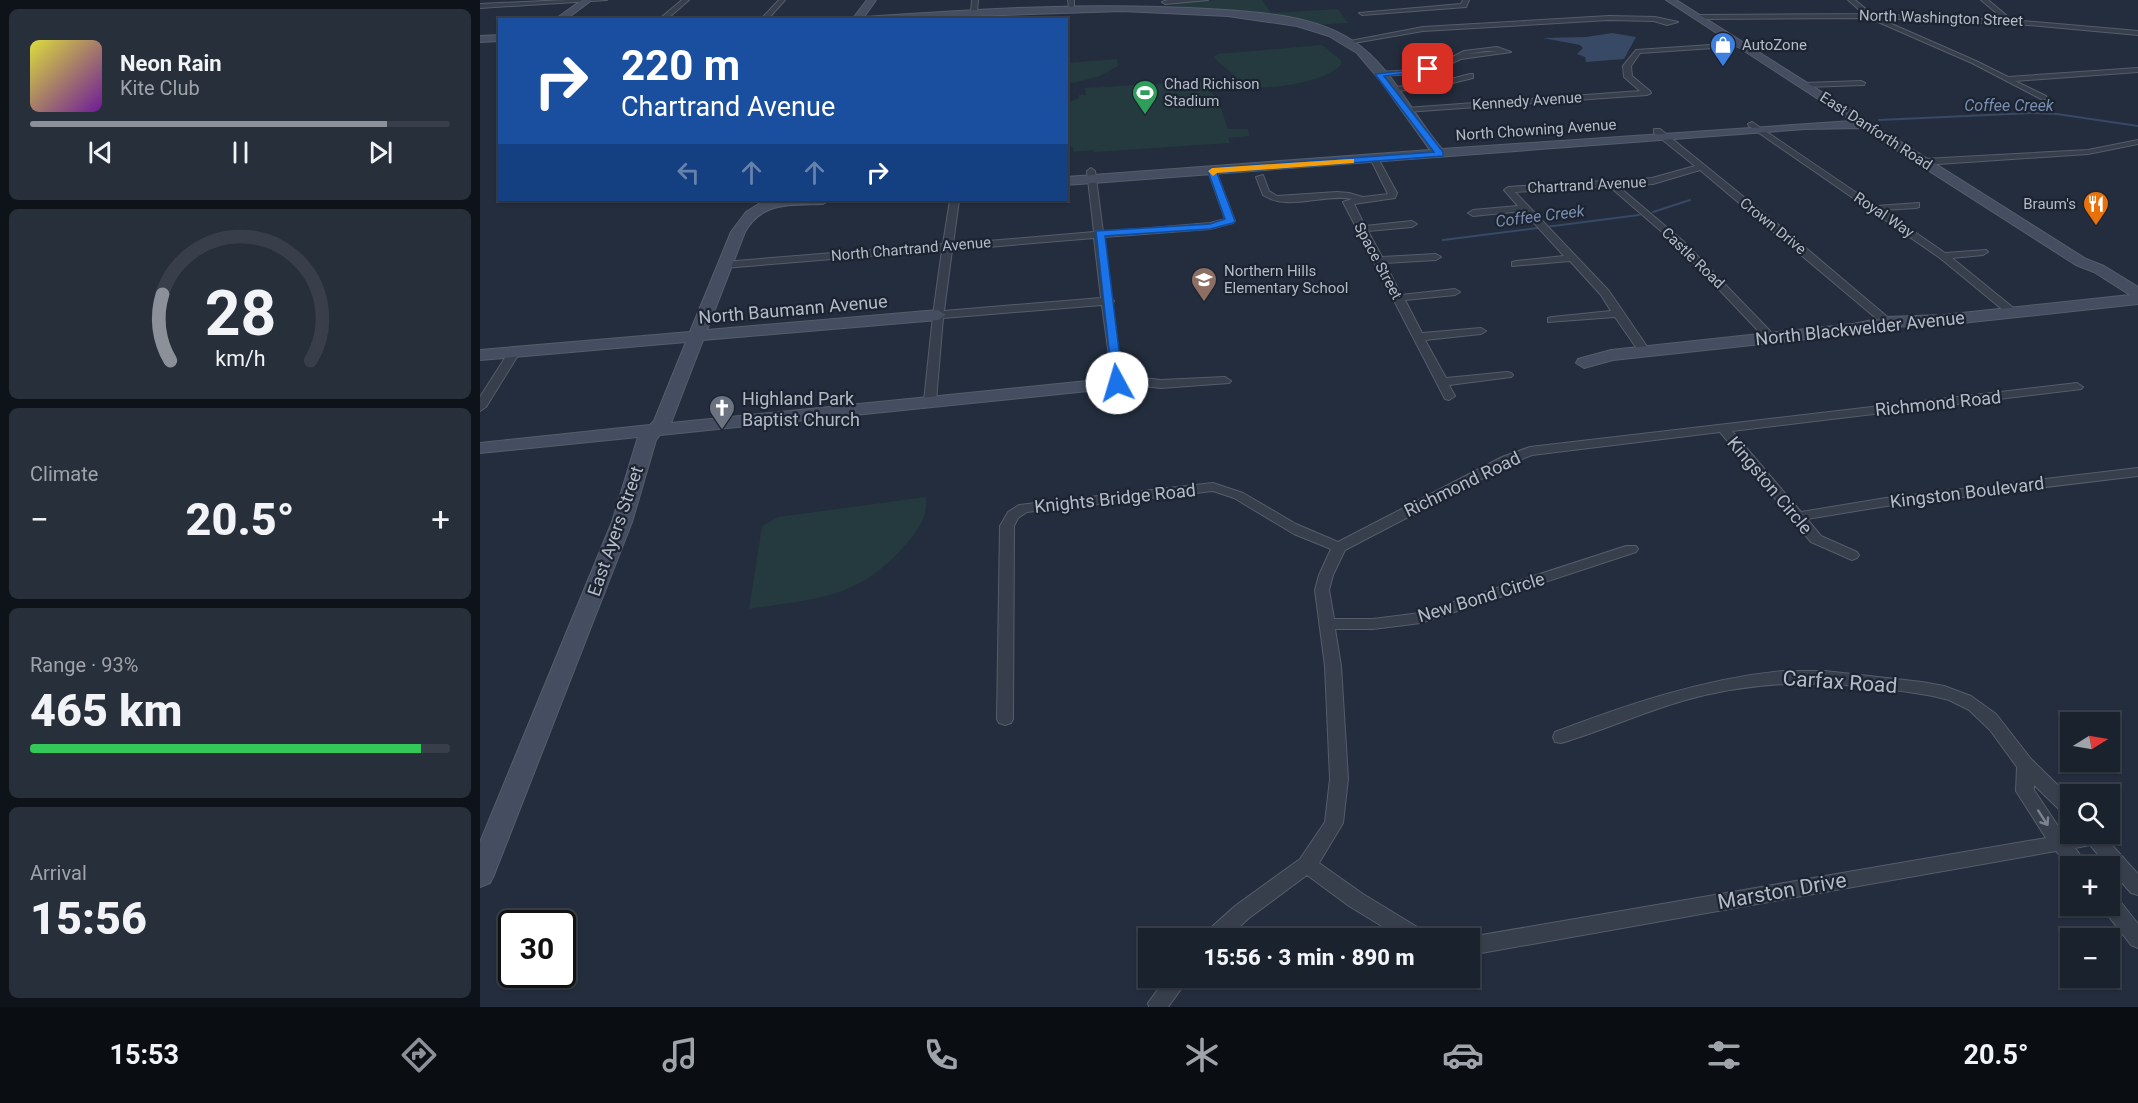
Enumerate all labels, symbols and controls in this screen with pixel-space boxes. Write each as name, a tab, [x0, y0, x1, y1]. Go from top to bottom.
street label: North Washington Street	[1859, 6, 2023, 30]
shop icon: AutoZone	[1708, 30, 1738, 68]
place label: AutoZone	[1742, 36, 1807, 54]
text: 220 m	[621, 41, 740, 90]
icon: right	[522, 42, 600, 120]
pin	[1402, 43, 1453, 94]
text: Neon Rain	[120, 51, 222, 76]
icon: arrive	[1411, 52, 1444, 85]
place label: Chad Richison Stadium	[1164, 75, 1260, 110]
text: Kite Club	[120, 76, 200, 100]
sports icon: Chad Richison Stadium	[1130, 78, 1160, 116]
street label: Kennedy Avenue	[1471, 88, 1583, 114]
street label: East Danforth Road	[1817, 88, 1935, 174]
text: Chartrand Avenue	[621, 91, 835, 123]
water label: Coffee Creek	[1964, 96, 2055, 115]
street label: North Chowning Avenue	[1455, 115, 1617, 145]
icon: previous	[84, 136, 117, 169]
icon: pause	[224, 136, 257, 169]
icon: next	[364, 136, 397, 169]
icon: left	[672, 156, 705, 189]
icon: ahead	[735, 156, 768, 189]
icon: ahead	[798, 156, 831, 189]
icon: right	[861, 156, 894, 189]
street label: Chartrand Avenue	[1527, 173, 1647, 197]
street label: Royal Way	[1851, 188, 1917, 242]
restaurant icon: Braum's	[2081, 189, 2111, 227]
street label: Crown Drive	[1736, 194, 1810, 258]
place label: Braum's	[2023, 195, 2076, 213]
water label: Coffee Creek	[1494, 201, 1587, 231]
street label: Space Street	[1350, 219, 1406, 303]
street label: Castle Road	[1658, 224, 1728, 292]
street label: North Chartrand Avenue	[830, 233, 992, 265]
place label: Northern Hills Elementary School	[1224, 262, 1348, 297]
school or university icon: Northern Hills Elementary School	[1189, 265, 1219, 303]
text: 28	[204, 277, 276, 350]
street label: North Baumann Avenue	[698, 290, 888, 328]
street label: North Blackwelder Avenue	[1754, 307, 1966, 349]
text: km/h	[215, 346, 265, 371]
position arrow	[1085, 351, 1149, 415]
street label: Richmond Road	[1874, 386, 2002, 420]
place label: Highland Park Baptist Church	[742, 388, 860, 430]
church icon: Highland Park Baptist Church	[707, 393, 737, 431]
street label: Kingston Circle	[1723, 432, 1817, 538]
street label: Richmond Road	[1400, 447, 1524, 521]
text: Climate	[30, 462, 98, 486]
street label: East Ayers Street	[583, 463, 647, 599]
street label: Kingston Boulevard	[1889, 472, 2045, 512]
street label: Knights Bridge Road	[1033, 479, 1197, 517]
text: 20.5°	[186, 493, 295, 546]
text: −	[30, 500, 49, 539]
text: +	[431, 500, 450, 539]
street label: New Bond Circle	[1415, 568, 1547, 626]
text: Range · 93%	[30, 653, 138, 677]
street label: Carfax Road	[1782, 666, 1898, 698]
text: 465 km	[30, 684, 182, 737]
north arrow	[2060, 712, 2120, 772]
map controls	[2060, 712, 2120, 988]
button: search	[2060, 784, 2120, 844]
one-way arrow	[2038, 809, 2050, 826]
button: +	[2060, 856, 2120, 916]
text: Arrival	[30, 861, 87, 885]
street label: Marston Drive	[1716, 868, 1848, 914]
text: 15:56	[30, 892, 147, 945]
speed limit sign: 30	[498, 910, 576, 988]
button: −	[2060, 928, 2120, 988]
text: 15:56 · 3 min · 890 m	[1204, 945, 1414, 970]
icon: directions	[398, 1034, 440, 1076]
icon: music	[659, 1034, 701, 1076]
icon: phone	[920, 1034, 962, 1076]
icon: climate	[1181, 1034, 1223, 1076]
icon: car	[1442, 1034, 1484, 1076]
icon: filters	[1703, 1034, 1745, 1076]
text: 15:53	[109, 1039, 179, 1071]
text: 20.5°	[1964, 1039, 2028, 1071]

